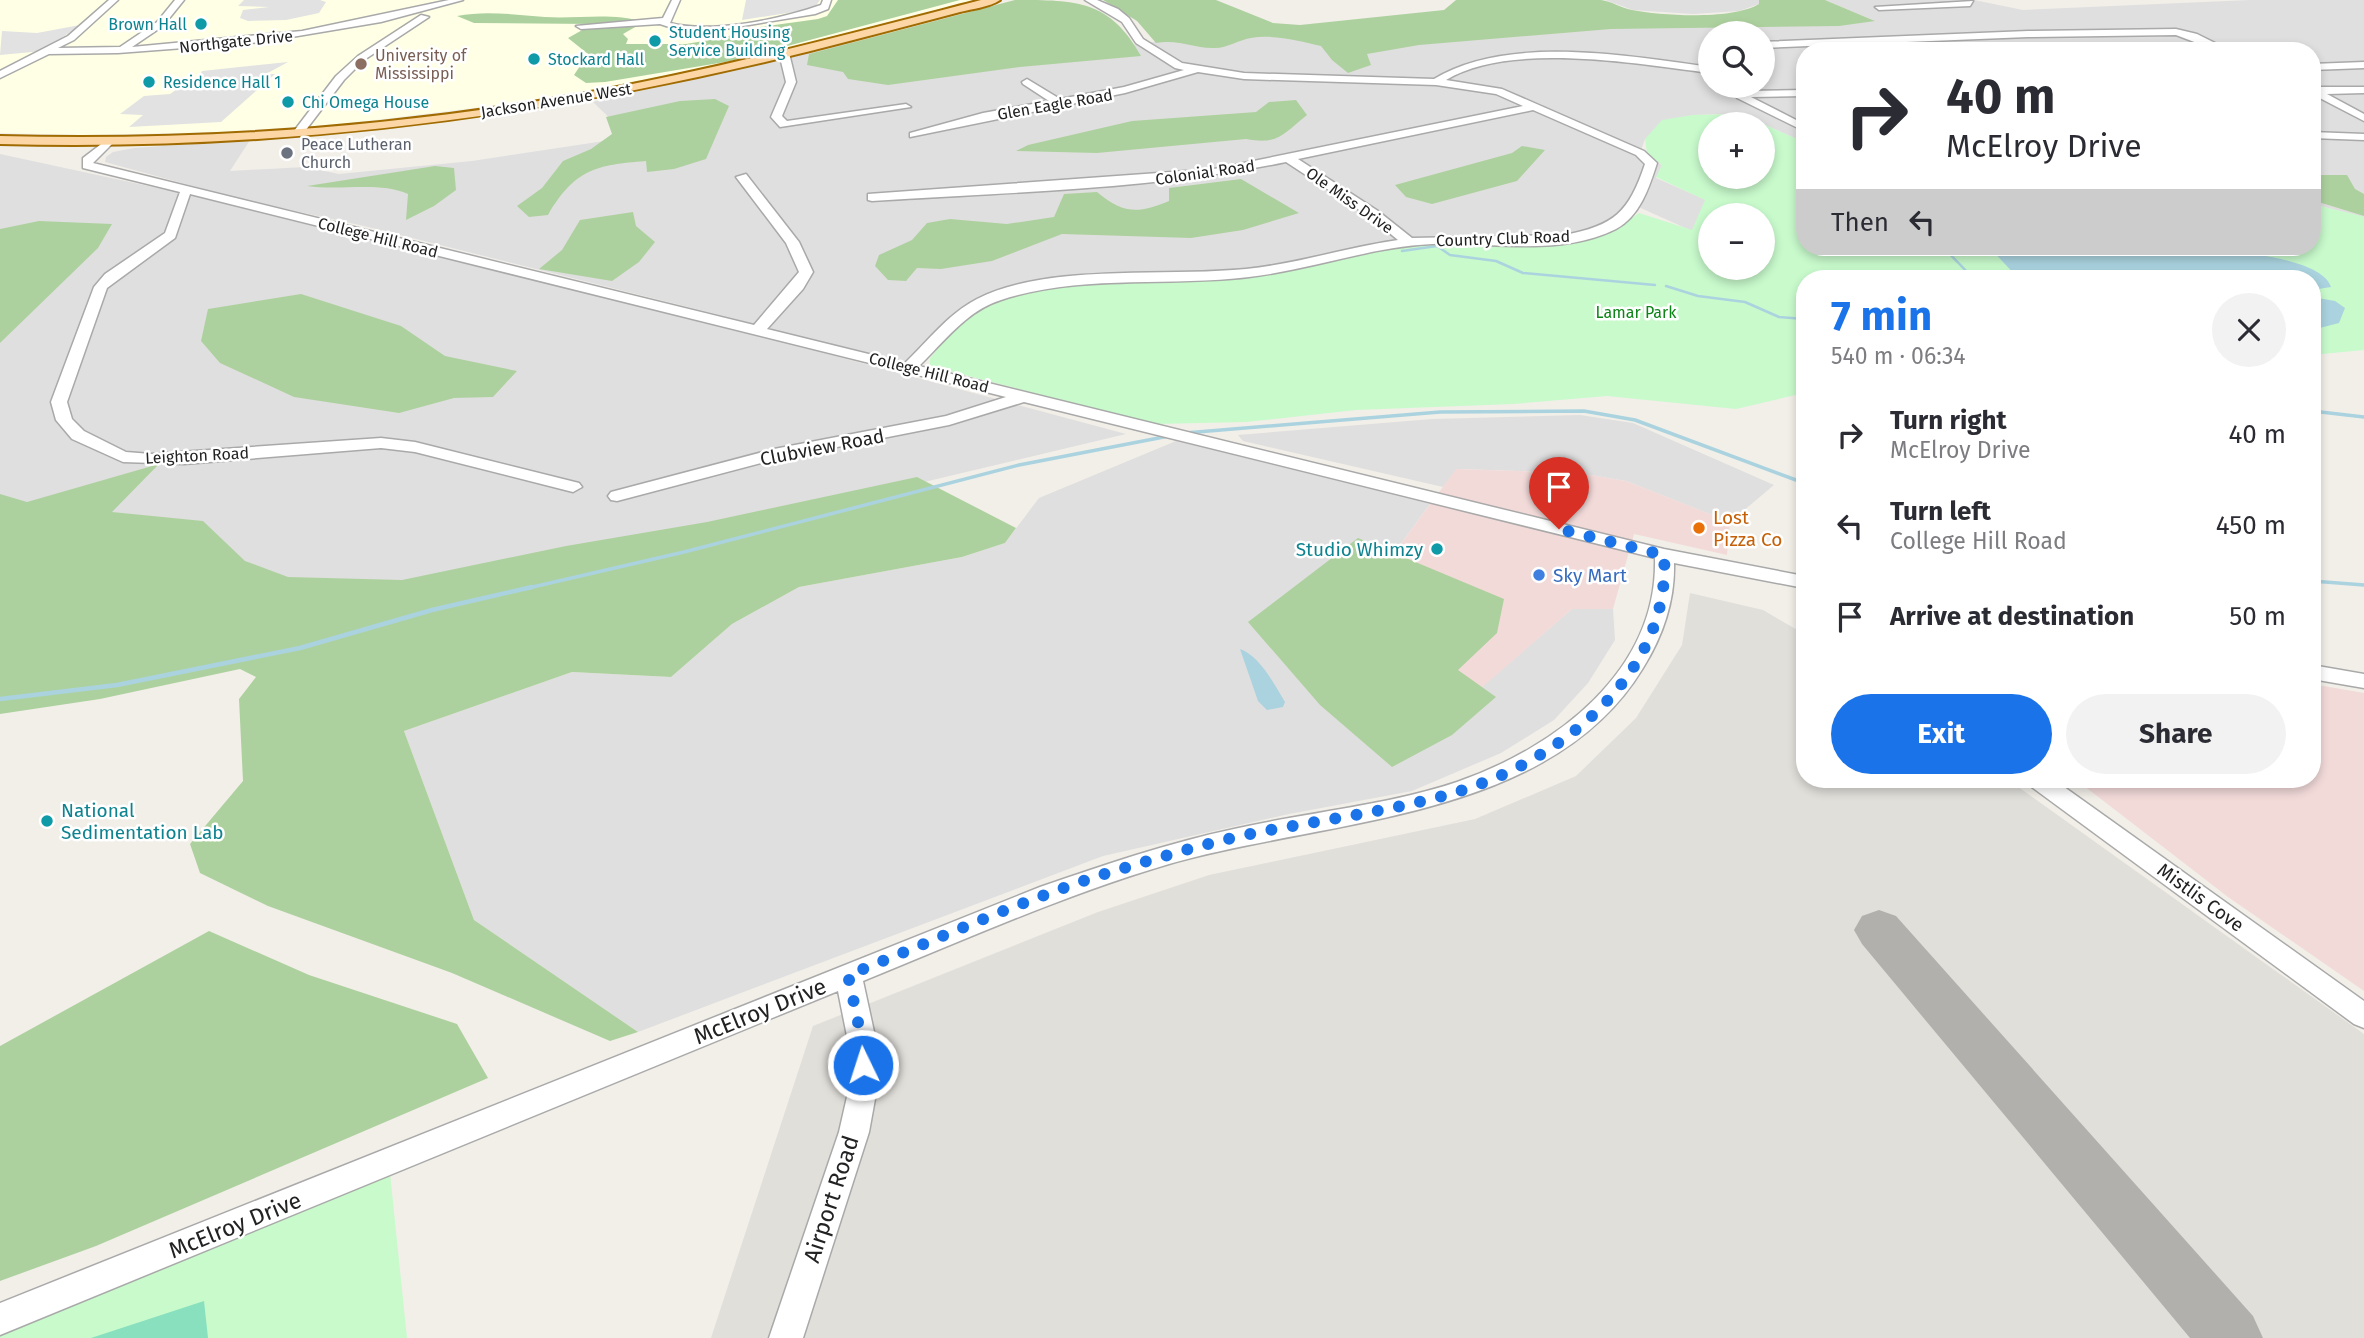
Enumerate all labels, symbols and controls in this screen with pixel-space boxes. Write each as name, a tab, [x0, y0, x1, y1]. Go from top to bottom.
place label: Brown Hall	[108, 15, 187, 34]
marker: Brown Hall	[193, 16, 209, 32]
map controls	[1698, 21, 1775, 280]
button: search	[1698, 21, 1775, 98]
place label: Student Housing Service Building	[669, 23, 790, 60]
street label: Northgate Drive	[178, 26, 294, 57]
marker: Student Housing Service Building	[647, 33, 663, 49]
place label: University of Mississippi	[375, 46, 468, 83]
place label: Stockard Hall	[548, 50, 645, 69]
marker: Stockard Hall	[526, 51, 542, 67]
marker: University of Mississippi	[353, 56, 369, 72]
text: 40 m	[1946, 67, 2055, 126]
icon: right	[1831, 70, 1922, 161]
place label: Residence Hall 1	[163, 73, 281, 92]
marker: Residence Hall 1	[141, 74, 157, 90]
street label: Jackson Avenue West	[479, 79, 633, 122]
street label: Glen Eagle Road	[996, 85, 1114, 124]
place label: Chi Omega House	[302, 93, 429, 112]
marker: Chi Omega House	[280, 94, 296, 110]
button: +	[1698, 112, 1775, 189]
text: McElroy Drive	[1946, 127, 2142, 165]
place label: Peace Lutheran Church	[301, 135, 412, 172]
marker: Peace Lutheran Church	[279, 145, 295, 161]
street label: Colonial Road	[1154, 156, 1256, 189]
street label: Ole Miss Drive	[1302, 163, 1397, 237]
button: −	[1698, 203, 1775, 280]
icon: left	[1903, 203, 1941, 241]
text: Then	[1831, 207, 1889, 238]
street label: College Hill Road	[316, 213, 440, 262]
street label: Country Club Road	[1436, 227, 1570, 250]
text: 7 min	[1831, 291, 1932, 341]
button: close	[2212, 293, 2286, 367]
park label: Lamar Park	[1596, 303, 1677, 322]
text: 540 m · 06:34	[1831, 342, 1966, 370]
street label: College Hill Road	[867, 348, 991, 397]
text: Turn right	[1890, 405, 2007, 436]
icon: right	[1831, 416, 1869, 454]
text: 40 m	[2228, 419, 2286, 450]
street label: Clubview Road	[758, 424, 886, 471]
text: McElroy Drive	[1890, 436, 2031, 464]
street label: Leighton Road	[145, 443, 249, 468]
pin	[1529, 457, 1589, 529]
icon: arrive	[1540, 468, 1578, 506]
text: Turn left	[1890, 496, 1991, 527]
place label: Lost Pizza Co	[1713, 506, 1782, 551]
icon: left	[1831, 507, 1869, 545]
text: 450 m	[2216, 510, 2286, 541]
marker: Lost Pizza Co	[1691, 520, 1707, 536]
text: College Hill Road	[1890, 527, 2067, 555]
place label: Studio Whimzy	[1296, 538, 1424, 561]
marker: Studio Whimzy	[1429, 541, 1445, 557]
place label: Sky Mart	[1553, 564, 1627, 587]
marker: Sky Mart	[1531, 567, 1547, 583]
icon: arrive	[1831, 598, 1869, 636]
text: Arrive at destination	[1890, 601, 2134, 632]
text: 50 m	[2229, 601, 2286, 632]
button: Exit	[1831, 694, 2052, 774]
button: Share	[2066, 694, 2286, 774]
place label: National Sedimentation Lab	[61, 799, 224, 844]
marker: National Sedimentation Lab	[39, 813, 55, 829]
street label: Mistlis Cove	[2153, 858, 2248, 937]
street label: McElroy Drive	[690, 972, 830, 1050]
position arrow	[826, 1028, 900, 1102]
street label: Airport Road	[797, 1132, 865, 1266]
street label: McElroy Drive	[165, 1186, 305, 1264]

